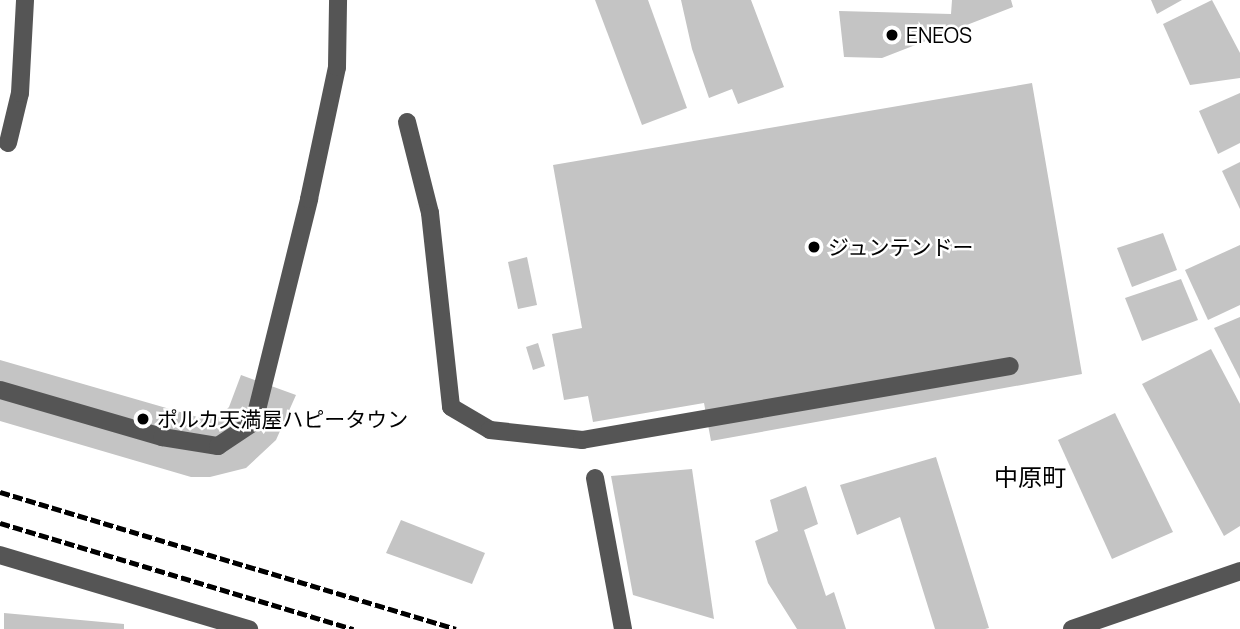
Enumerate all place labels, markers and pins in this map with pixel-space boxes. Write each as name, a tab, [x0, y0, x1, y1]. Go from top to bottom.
place label: ENEOS	[906, 22, 972, 48]
marker: ENEOS	[884, 27, 900, 43]
place label: ジュンテンドー	[828, 234, 975, 260]
marker: ジュンテンドー	[806, 239, 822, 255]
place label: ポルカ天満屋ハピータウン	[157, 406, 409, 432]
marker: ポルカ天満屋ハピータウン	[135, 411, 151, 427]

